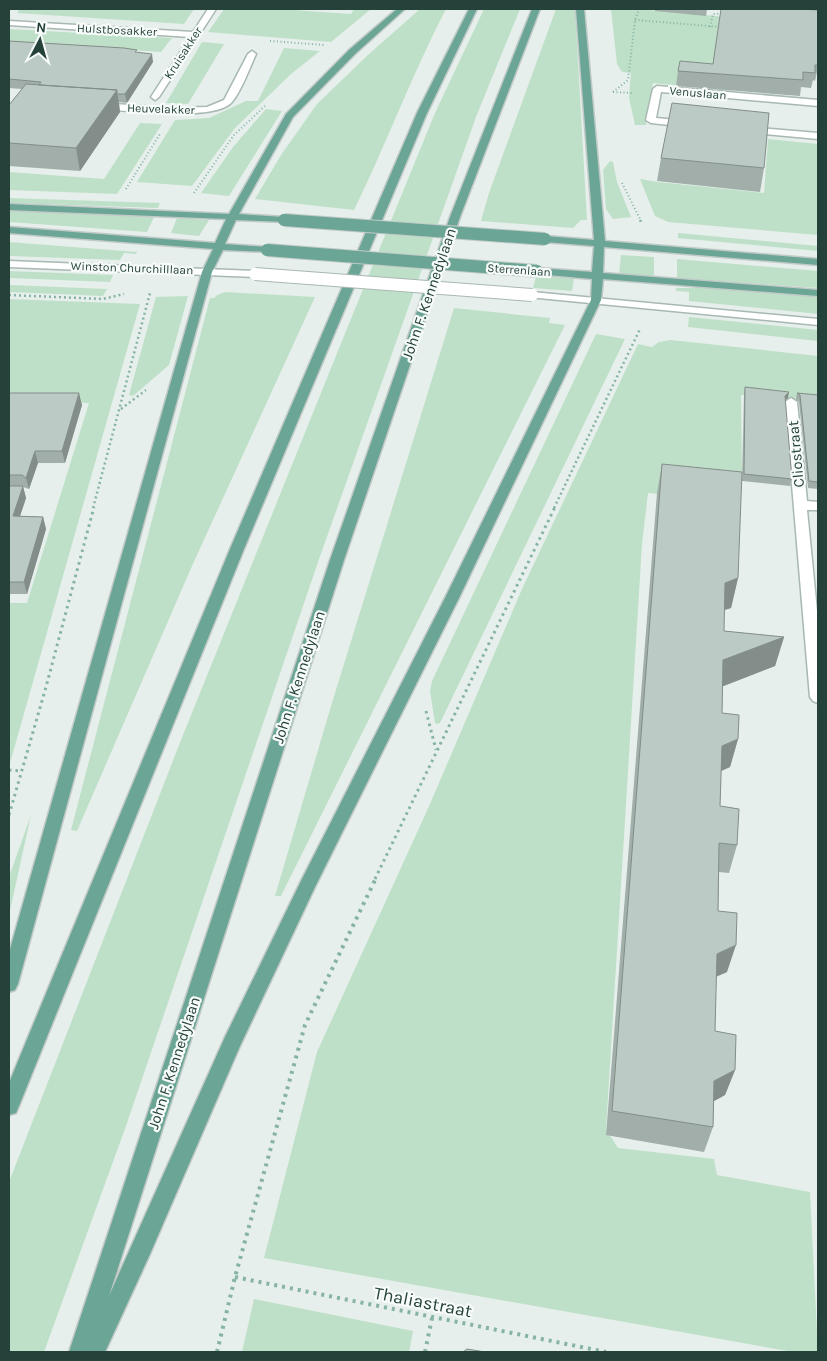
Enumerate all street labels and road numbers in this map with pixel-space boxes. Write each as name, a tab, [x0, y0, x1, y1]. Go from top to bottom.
street label: Hulstbosakker	[77, 21, 158, 39]
street label: Kruisakker	[161, 24, 205, 82]
street label: Venuslaan	[669, 84, 727, 102]
street label: Heuvelakker	[127, 101, 196, 117]
street label: John F. Kennedylaan	[398, 226, 460, 362]
street label: Winston Churchilllaan	[70, 259, 194, 277]
street label: Sterrenlaan	[487, 261, 551, 279]
street label: Cliostraat	[784, 419, 808, 488]
street label: John F. Kennedylaan	[269, 608, 329, 746]
street label: John F. Kennedylaan	[144, 994, 204, 1132]
street label: Thaliastraat	[372, 1282, 474, 1322]

